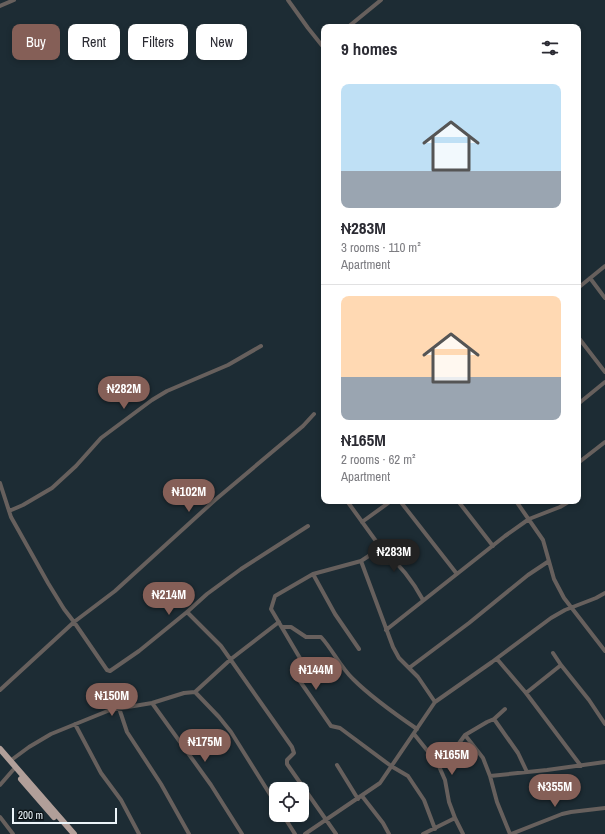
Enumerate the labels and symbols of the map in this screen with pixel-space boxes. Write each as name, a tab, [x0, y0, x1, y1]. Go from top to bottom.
pin: ₦282M	[96, 376, 152, 410]
pin: ₦102M	[161, 479, 217, 513]
pin: ₦283M	[366, 539, 422, 573]
pin: ₦214M	[141, 582, 197, 616]
pin: ₦144M	[288, 657, 344, 691]
pin: ₦150M	[84, 683, 140, 717]
pin: ₦175M	[177, 729, 233, 763]
pin: ₦165M	[424, 742, 480, 776]
pin: ₦355M	[527, 774, 583, 808]
scale bar	[12, 806, 117, 825]

